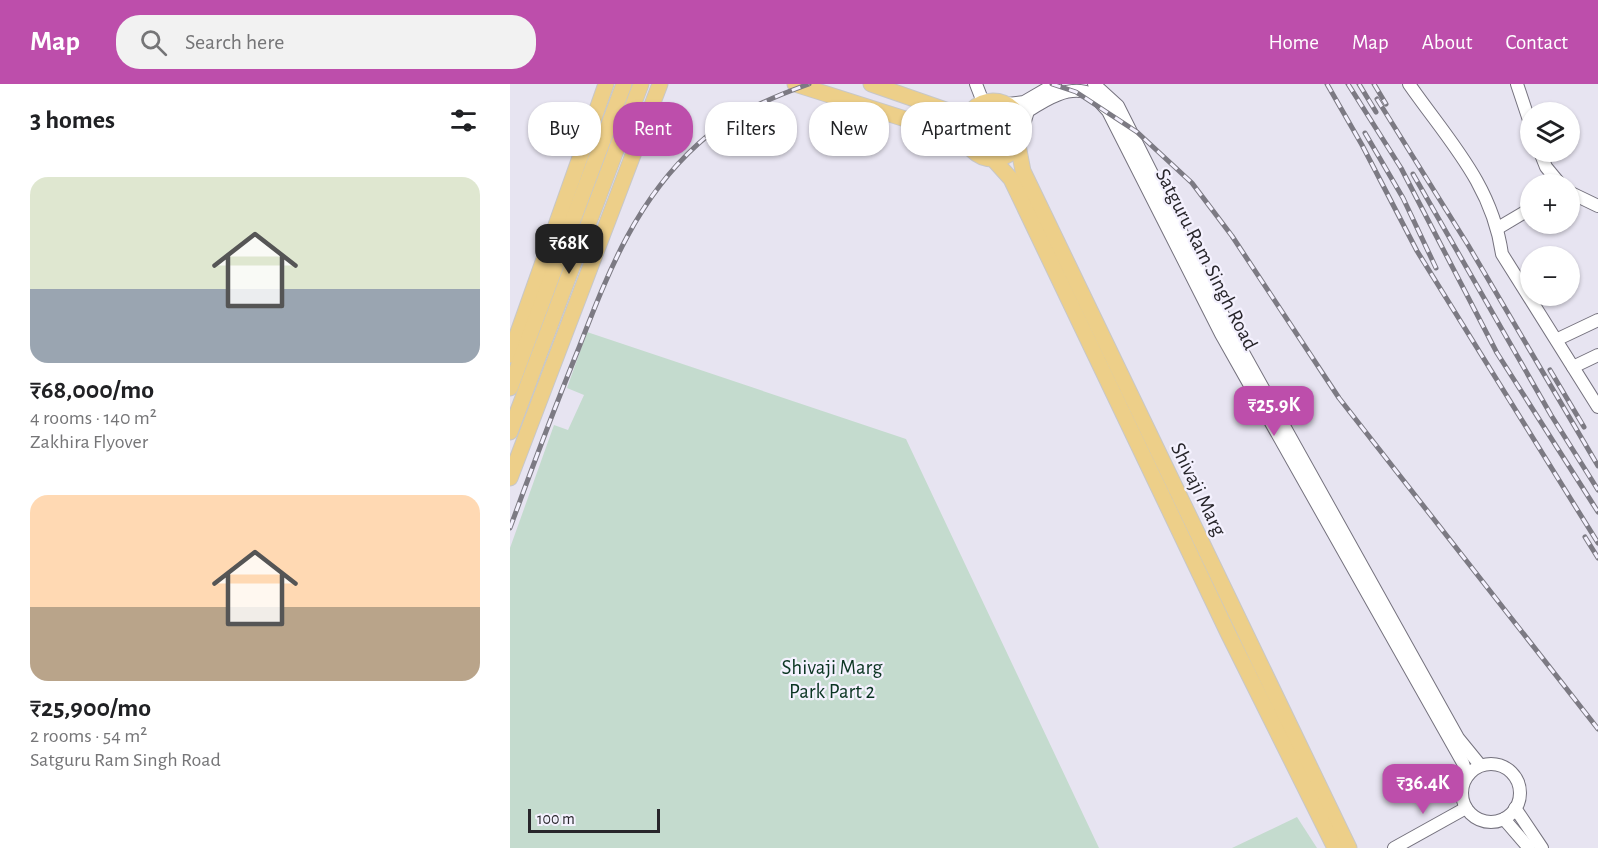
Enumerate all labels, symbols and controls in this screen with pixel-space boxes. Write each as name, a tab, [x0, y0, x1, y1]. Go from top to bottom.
search box	[116, 15, 536, 69]
icon: search	[137, 26, 170, 59]
text: Map	[30, 28, 80, 56]
text: Search here	[185, 31, 284, 53]
text: Home	[1268, 32, 1319, 53]
text: Map	[1352, 32, 1389, 53]
text: About	[1422, 32, 1472, 53]
text: Contact	[1505, 32, 1568, 53]
chip: Buy	[528, 102, 601, 156]
chip: Rent	[613, 102, 693, 156]
chip: Filters	[705, 102, 797, 156]
chip: New	[809, 102, 889, 156]
chip: Apartment	[901, 102, 1032, 156]
map controls	[1520, 102, 1580, 306]
button: layers	[1520, 102, 1580, 162]
icon: filters	[447, 104, 480, 137]
text: 3 homes	[30, 107, 115, 133]
street label: Satguru Ram Singh Road	[1152, 165, 1261, 353]
button: +	[1520, 174, 1580, 234]
icon: home	[201, 216, 309, 324]
pin: ₹68K	[533, 224, 605, 275]
text: ₹68K	[549, 233, 589, 253]
button: −	[1520, 246, 1580, 306]
text: ₹68,000/mo	[30, 377, 154, 403]
pin: ₹25.9K	[1225, 386, 1323, 437]
text: ₹25.9K	[1248, 395, 1300, 415]
text: 4 rooms · 140 m²	[30, 408, 157, 428]
text: Zakhira Flyover	[30, 432, 148, 452]
street label: Shivaji Marg	[1167, 439, 1230, 540]
icon: home	[201, 534, 309, 642]
park label: Shivaji Marg Park Part 2	[782, 657, 883, 702]
text: ₹25,900/mo	[30, 695, 151, 721]
text: 2 rooms · 54 m²	[30, 726, 147, 746]
text: Satguru Ram Singh Road	[30, 750, 221, 770]
pin: ₹36.4K	[1374, 764, 1472, 815]
text: ₹36.4K	[1397, 773, 1449, 793]
scale bar	[528, 806, 660, 834]
text: 100 m	[537, 811, 575, 827]

